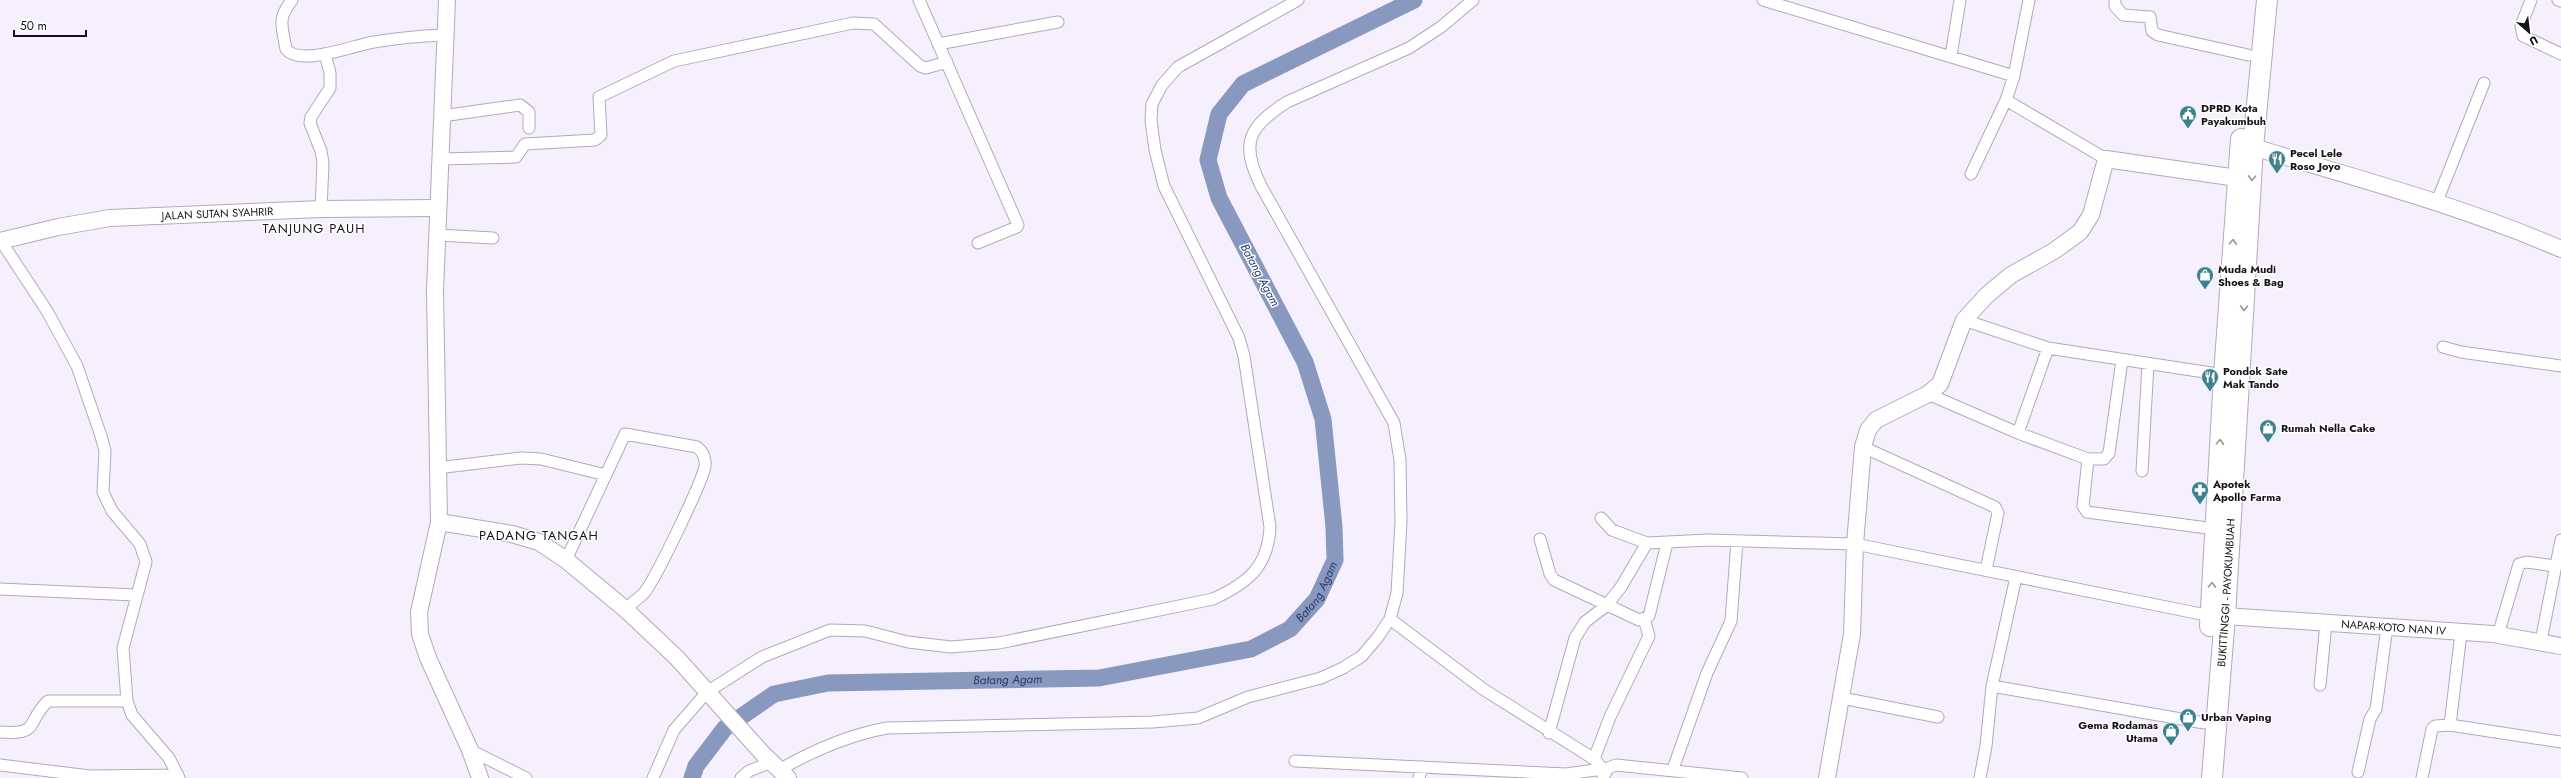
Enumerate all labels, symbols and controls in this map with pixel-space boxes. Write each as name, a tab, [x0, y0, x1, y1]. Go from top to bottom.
scale bar	[14, 12, 86, 38]
north arrow	[2509, 12, 2549, 52]
text: 50 m	[20, 17, 47, 35]
text: U	[2527, 32, 2541, 50]
place label: DPRD Kota Payakumbuh	[2201, 100, 2266, 129]
public building icon: DPRD Kota Payakumbuh	[2178, 104, 2198, 129]
place label: Pecel Lele Roso Joyo	[2290, 145, 2342, 174]
restaurant icon: Pecel Lele Roso Joyo	[2267, 149, 2287, 174]
one-way arrow	[2247, 175, 2256, 181]
street label: JALAN SUTAN SYAHRIR	[159, 203, 274, 224]
district label: TANJUNG PAUH	[263, 219, 365, 238]
one-way arrow	[2228, 239, 2237, 245]
water label: Batang Agam	[1236, 240, 1284, 310]
place label: Muda Mudi Shoes & Bag	[2218, 261, 2284, 290]
shop icon: Muda Mudi Shoes & Bag	[2195, 265, 2215, 290]
one-way arrow	[2239, 305, 2248, 311]
place label: Pondok Sate Mak Tando	[2223, 363, 2288, 392]
restaurant icon: Pondok Sate Mak Tando	[2200, 367, 2220, 392]
shop icon: Rumah Nella Cake	[2258, 418, 2278, 443]
place label: Rumah Nella Cake	[2281, 420, 2375, 436]
one-way arrow	[2216, 439, 2225, 445]
place label: Apotek Apollo Farma	[2212, 476, 2281, 505]
pharmacy icon: Apotek Apollo Farma	[2190, 480, 2210, 505]
street label: BUKITTINGGI - PAYOKUMBUAH	[2213, 518, 2239, 667]
district label: PADANG TANGAH	[479, 526, 599, 545]
water label: Batang Agam	[1291, 559, 1342, 626]
one-way arrow	[2208, 582, 2217, 588]
street label: NAPAR-KOTO NAN IV	[2341, 616, 2447, 639]
water label: Batang Agam	[973, 670, 1042, 689]
shop icon: Urban Vaping	[2178, 707, 2198, 732]
place label: Urban Vaping	[2201, 709, 2272, 725]
place label: Gema Rodamas Utama	[2078, 717, 2158, 746]
shop icon: Gema Rodamas Utama	[2161, 721, 2181, 746]

